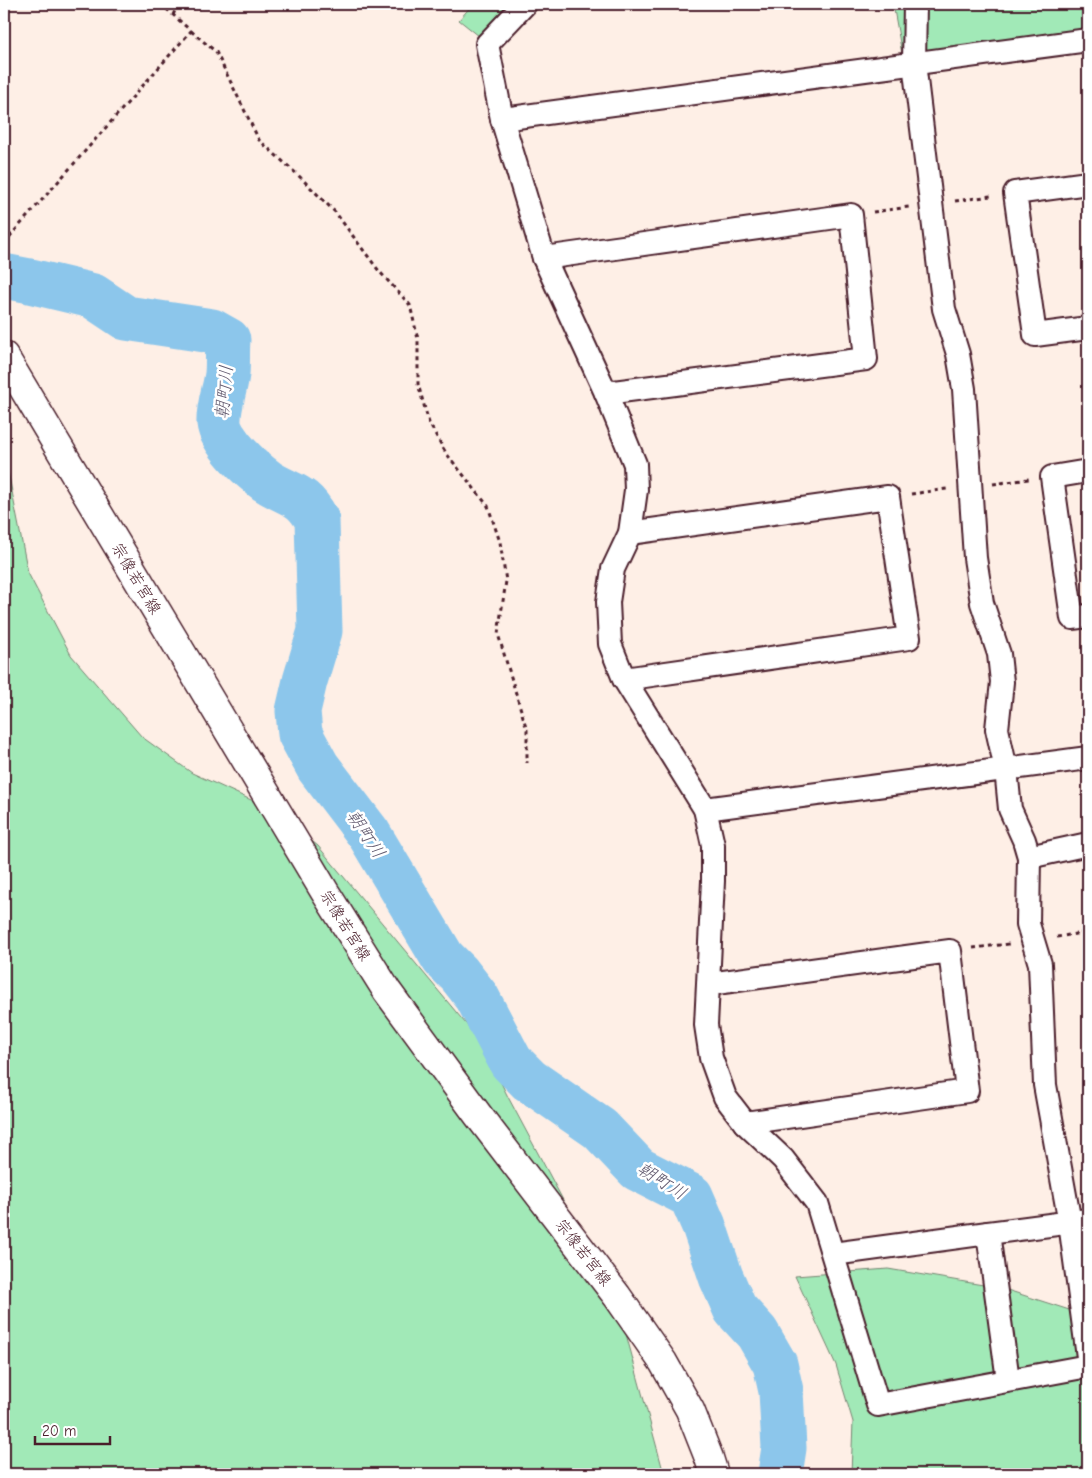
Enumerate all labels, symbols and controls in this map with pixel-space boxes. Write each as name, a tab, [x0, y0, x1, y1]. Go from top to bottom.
water label: 朝町川	[212, 364, 237, 420]
street label: 宗像若宮線	[108, 540, 164, 617]
water label: 朝町川	[342, 806, 389, 863]
street label: 宗像若宮線	[316, 887, 374, 964]
water label: 朝町川	[633, 1158, 690, 1205]
street label: 宗像若宮線	[551, 1216, 615, 1290]
scale bar	[35, 1413, 110, 1445]
text: 20 m	[42, 1422, 76, 1440]

